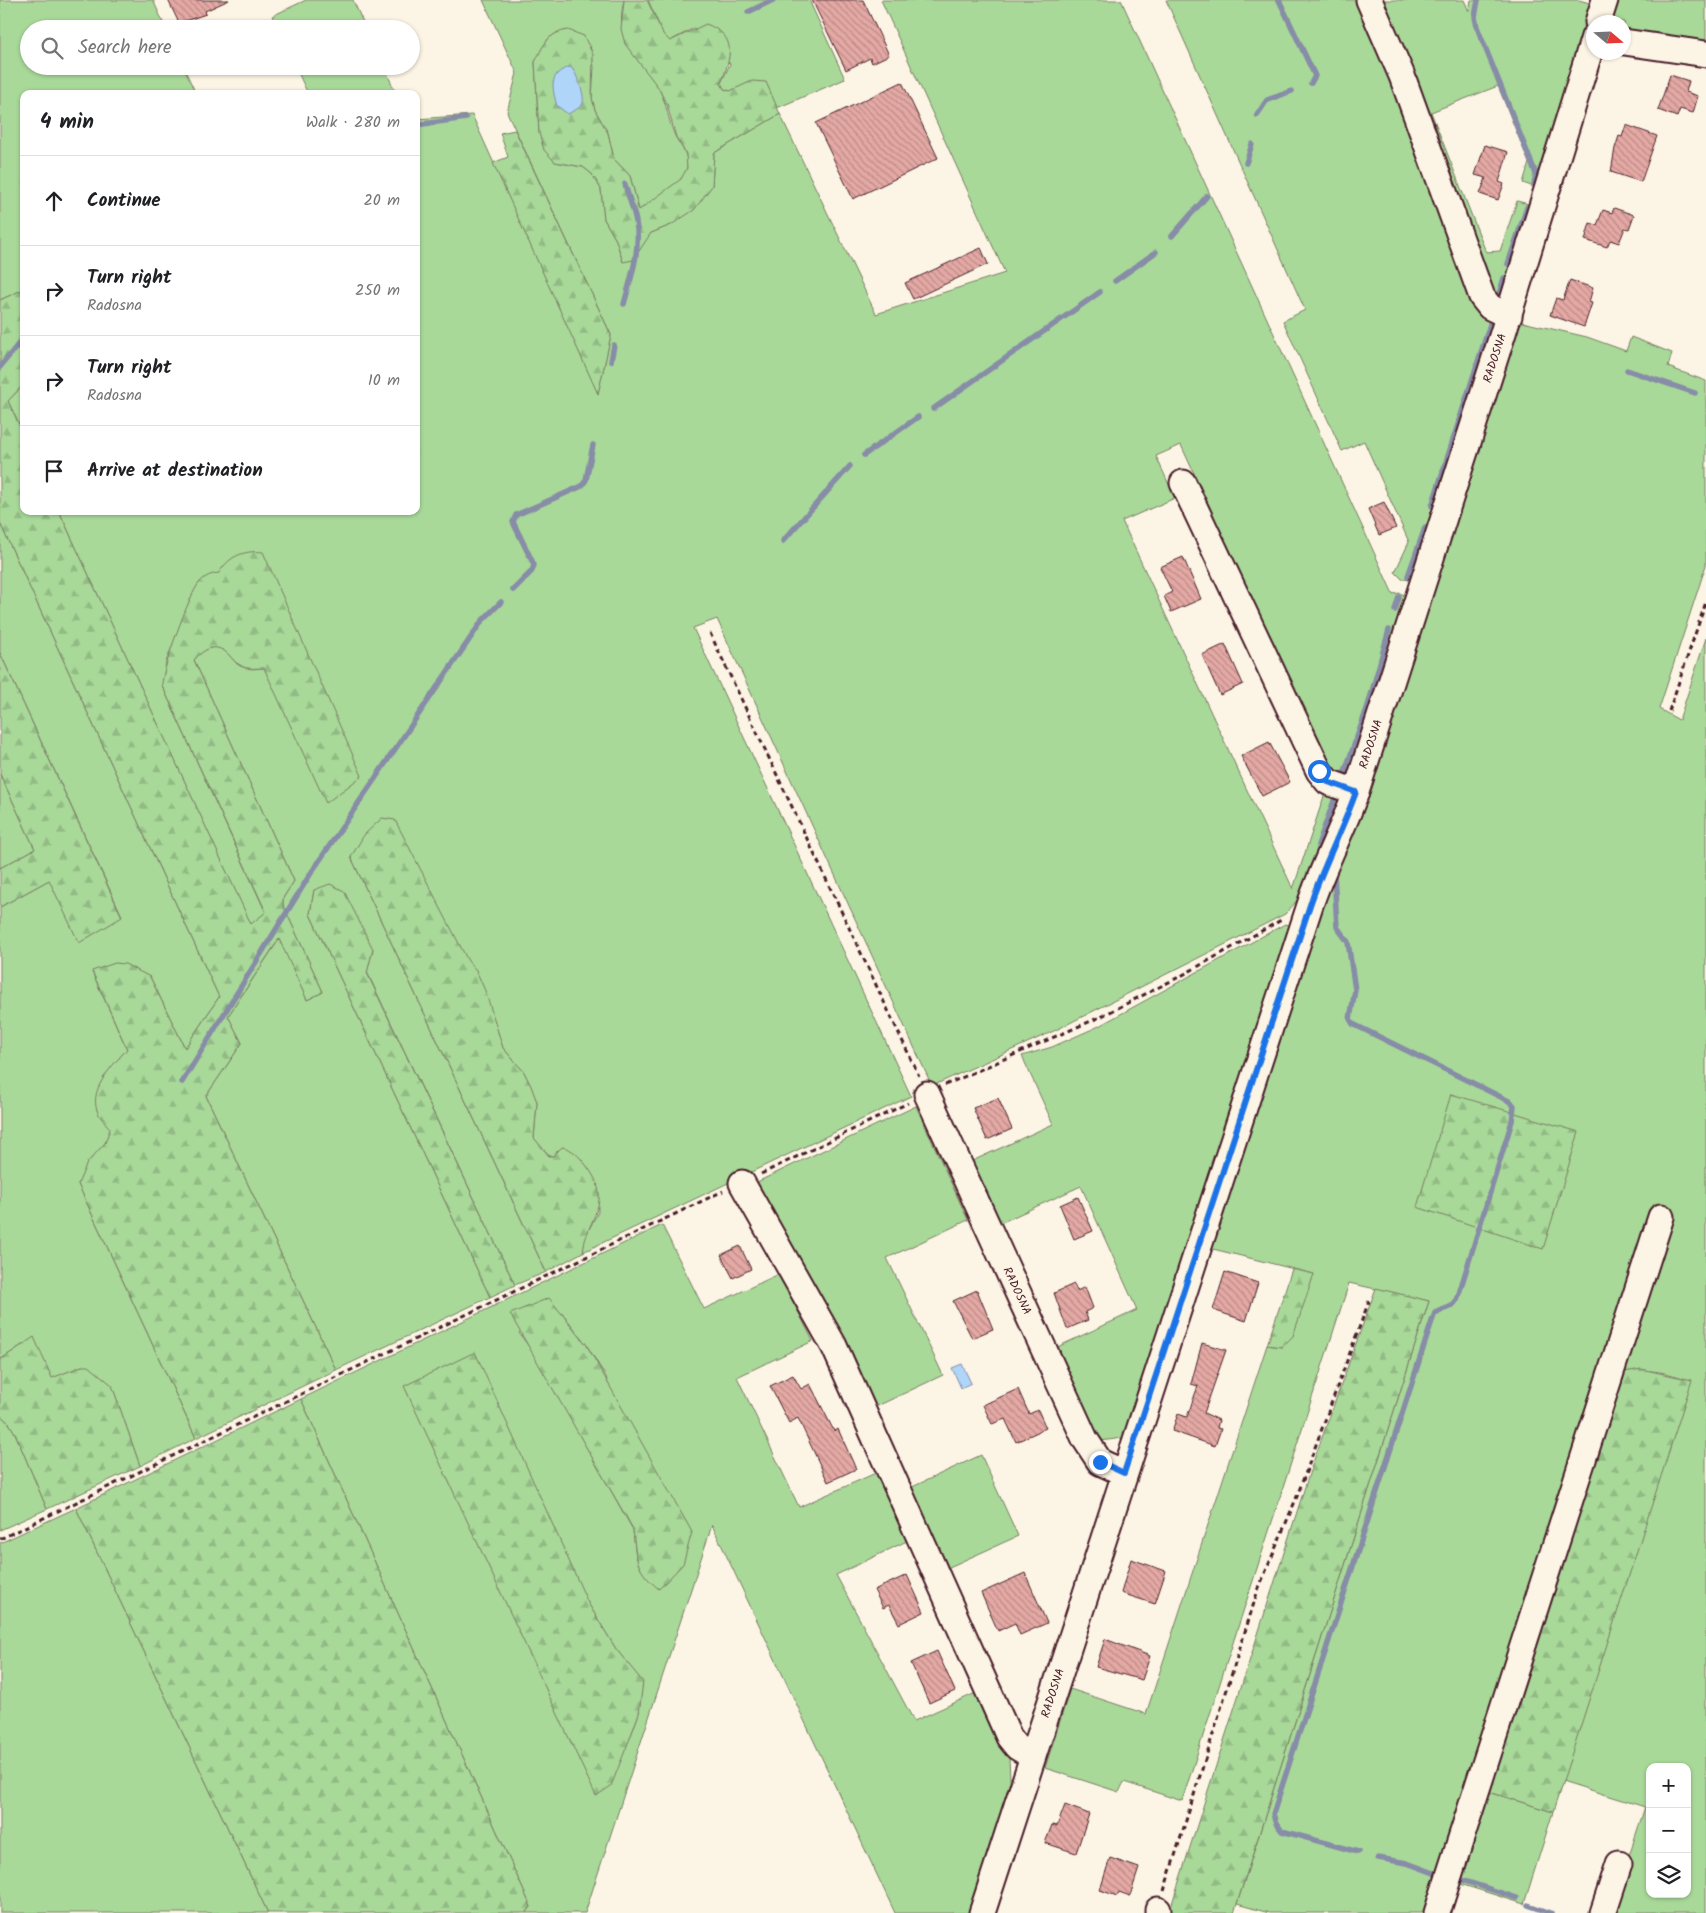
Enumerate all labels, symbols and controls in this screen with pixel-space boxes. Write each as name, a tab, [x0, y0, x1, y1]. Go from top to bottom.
north arrow	[1586, 15, 1631, 60]
search box	[20, 20, 420, 75]
text: Search here	[78, 33, 172, 63]
icon: search	[38, 34, 66, 62]
text: 4 min	[40, 106, 94, 139]
text: Walk · 280 m	[306, 110, 400, 135]
text: Continue	[87, 186, 160, 216]
icon: ahead	[40, 187, 68, 215]
text: 20 m	[364, 188, 400, 213]
text: Turn right	[87, 263, 172, 293]
icon: right	[40, 277, 68, 305]
text: 250 m	[355, 278, 400, 303]
text: Radosna	[87, 293, 142, 318]
street label: RADOSNA	[1478, 331, 1512, 385]
text: Turn right	[87, 353, 172, 383]
icon: right	[40, 367, 68, 395]
text: 10 m	[368, 368, 400, 393]
text: Radosna	[87, 383, 142, 408]
text: Arrive at destination	[87, 456, 263, 486]
icon: arrive	[40, 457, 68, 485]
street label: RADOSNA	[1354, 717, 1388, 771]
route start	[1308, 760, 1331, 783]
street label: RADOSNA	[998, 1264, 1036, 1318]
route end	[1089, 1451, 1112, 1474]
street label: RADOSNA	[1036, 1666, 1070, 1720]
map controls	[1646, 1763, 1691, 1898]
button: +	[1646, 1763, 1691, 1808]
button: −	[1646, 1808, 1691, 1853]
button: layers	[1646, 1853, 1691, 1898]

